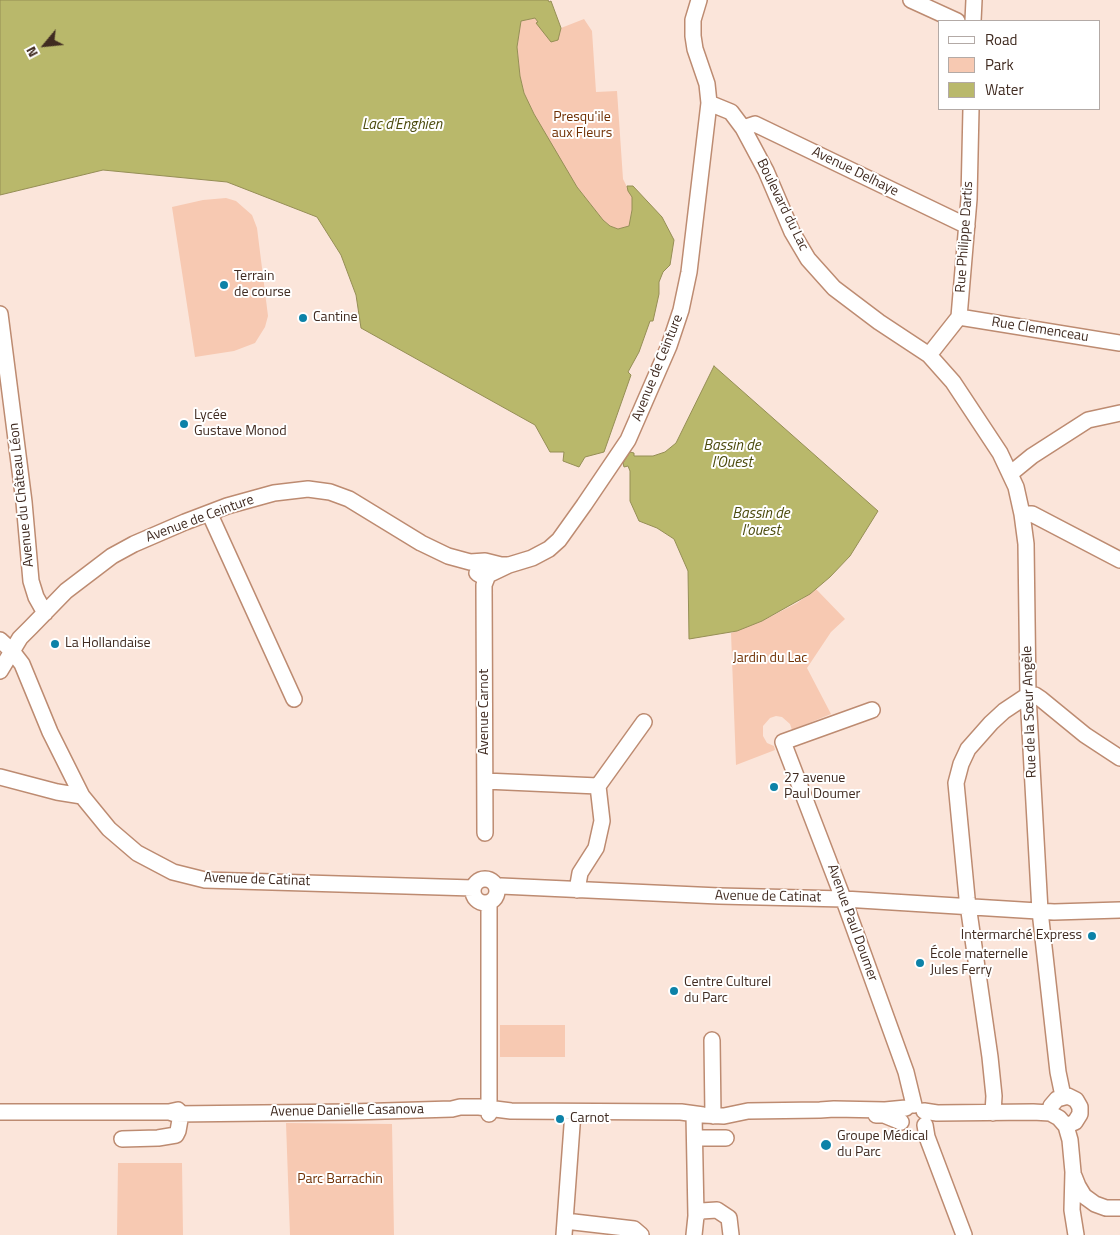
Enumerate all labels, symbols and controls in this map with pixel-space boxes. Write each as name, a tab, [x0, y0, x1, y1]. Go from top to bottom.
north arrow	[20, 20, 70, 70]
legend	[938, 20, 1100, 110]
text: Road	[985, 28, 1017, 51]
text: N	[20, 43, 43, 61]
text: Park	[985, 53, 1014, 76]
text: Water	[985, 78, 1024, 101]
park label: Presqu'ile aux Fleurs	[552, 110, 612, 142]
water label: Lac d'Enghien	[362, 116, 442, 134]
street label: Avenue Delhaye	[809, 144, 901, 200]
street label: Boulevard du Lac	[752, 156, 812, 254]
street label: Rue Philippe Dartis	[953, 181, 977, 293]
place label: Terrain de course	[234, 269, 291, 302]
marker: Terrain de course	[218, 279, 230, 291]
place label: Cantine	[313, 310, 358, 326]
marker: Cantine	[297, 312, 309, 324]
street label: Avenue de Ceinture	[629, 312, 687, 424]
street label: Rue Clemenceau	[990, 314, 1090, 346]
place label: Lycée Gustave Monod	[194, 408, 287, 441]
marker: Lycée Gustave Monod	[178, 418, 190, 430]
street label: Avenue du Château Léon	[6, 422, 38, 568]
water label: Bassin de l'Ouest	[703, 437, 761, 472]
street label: Avenue de Ceinture	[144, 492, 256, 546]
water label: Bassin de l'ouest	[732, 505, 790, 540]
place label: La Hollandaise	[65, 636, 151, 652]
marker: La Hollandaise	[49, 638, 61, 650]
street label: Rue de la Sœur Angèle	[1019, 646, 1041, 778]
park label: Jardin du Lac	[733, 651, 807, 667]
street label: Avenue Carnot	[477, 669, 493, 755]
place label: 27 avenue Paul Doumer	[784, 771, 860, 804]
marker: 27 avenue Paul Doumer	[768, 781, 780, 793]
street label: Avenue Paul Doumer	[823, 862, 881, 984]
street label: Avenue de Catinat	[203, 870, 311, 890]
street label: Avenue de Catinat	[715, 888, 821, 906]
place label: Intermarché Express	[961, 928, 1082, 944]
marker: Intermarché Express	[1086, 930, 1098, 942]
place label: École maternelle Jules Ferry	[930, 947, 1028, 980]
marker: École maternelle Jules Ferry	[914, 957, 926, 969]
place label: Centre Culturel du Parc	[684, 975, 771, 1008]
marker: Centre Culturel du Parc	[668, 985, 680, 997]
street label: Avenue Danielle Casanova	[270, 1101, 424, 1121]
place label: Carnot	[570, 1111, 609, 1127]
marker: Carnot	[554, 1113, 566, 1125]
place label: Groupe Médical du Parc	[837, 1129, 928, 1162]
marker: Groupe Médical du Parc	[819, 1138, 833, 1152]
park label: Parc Barrachin	[297, 1172, 383, 1188]

